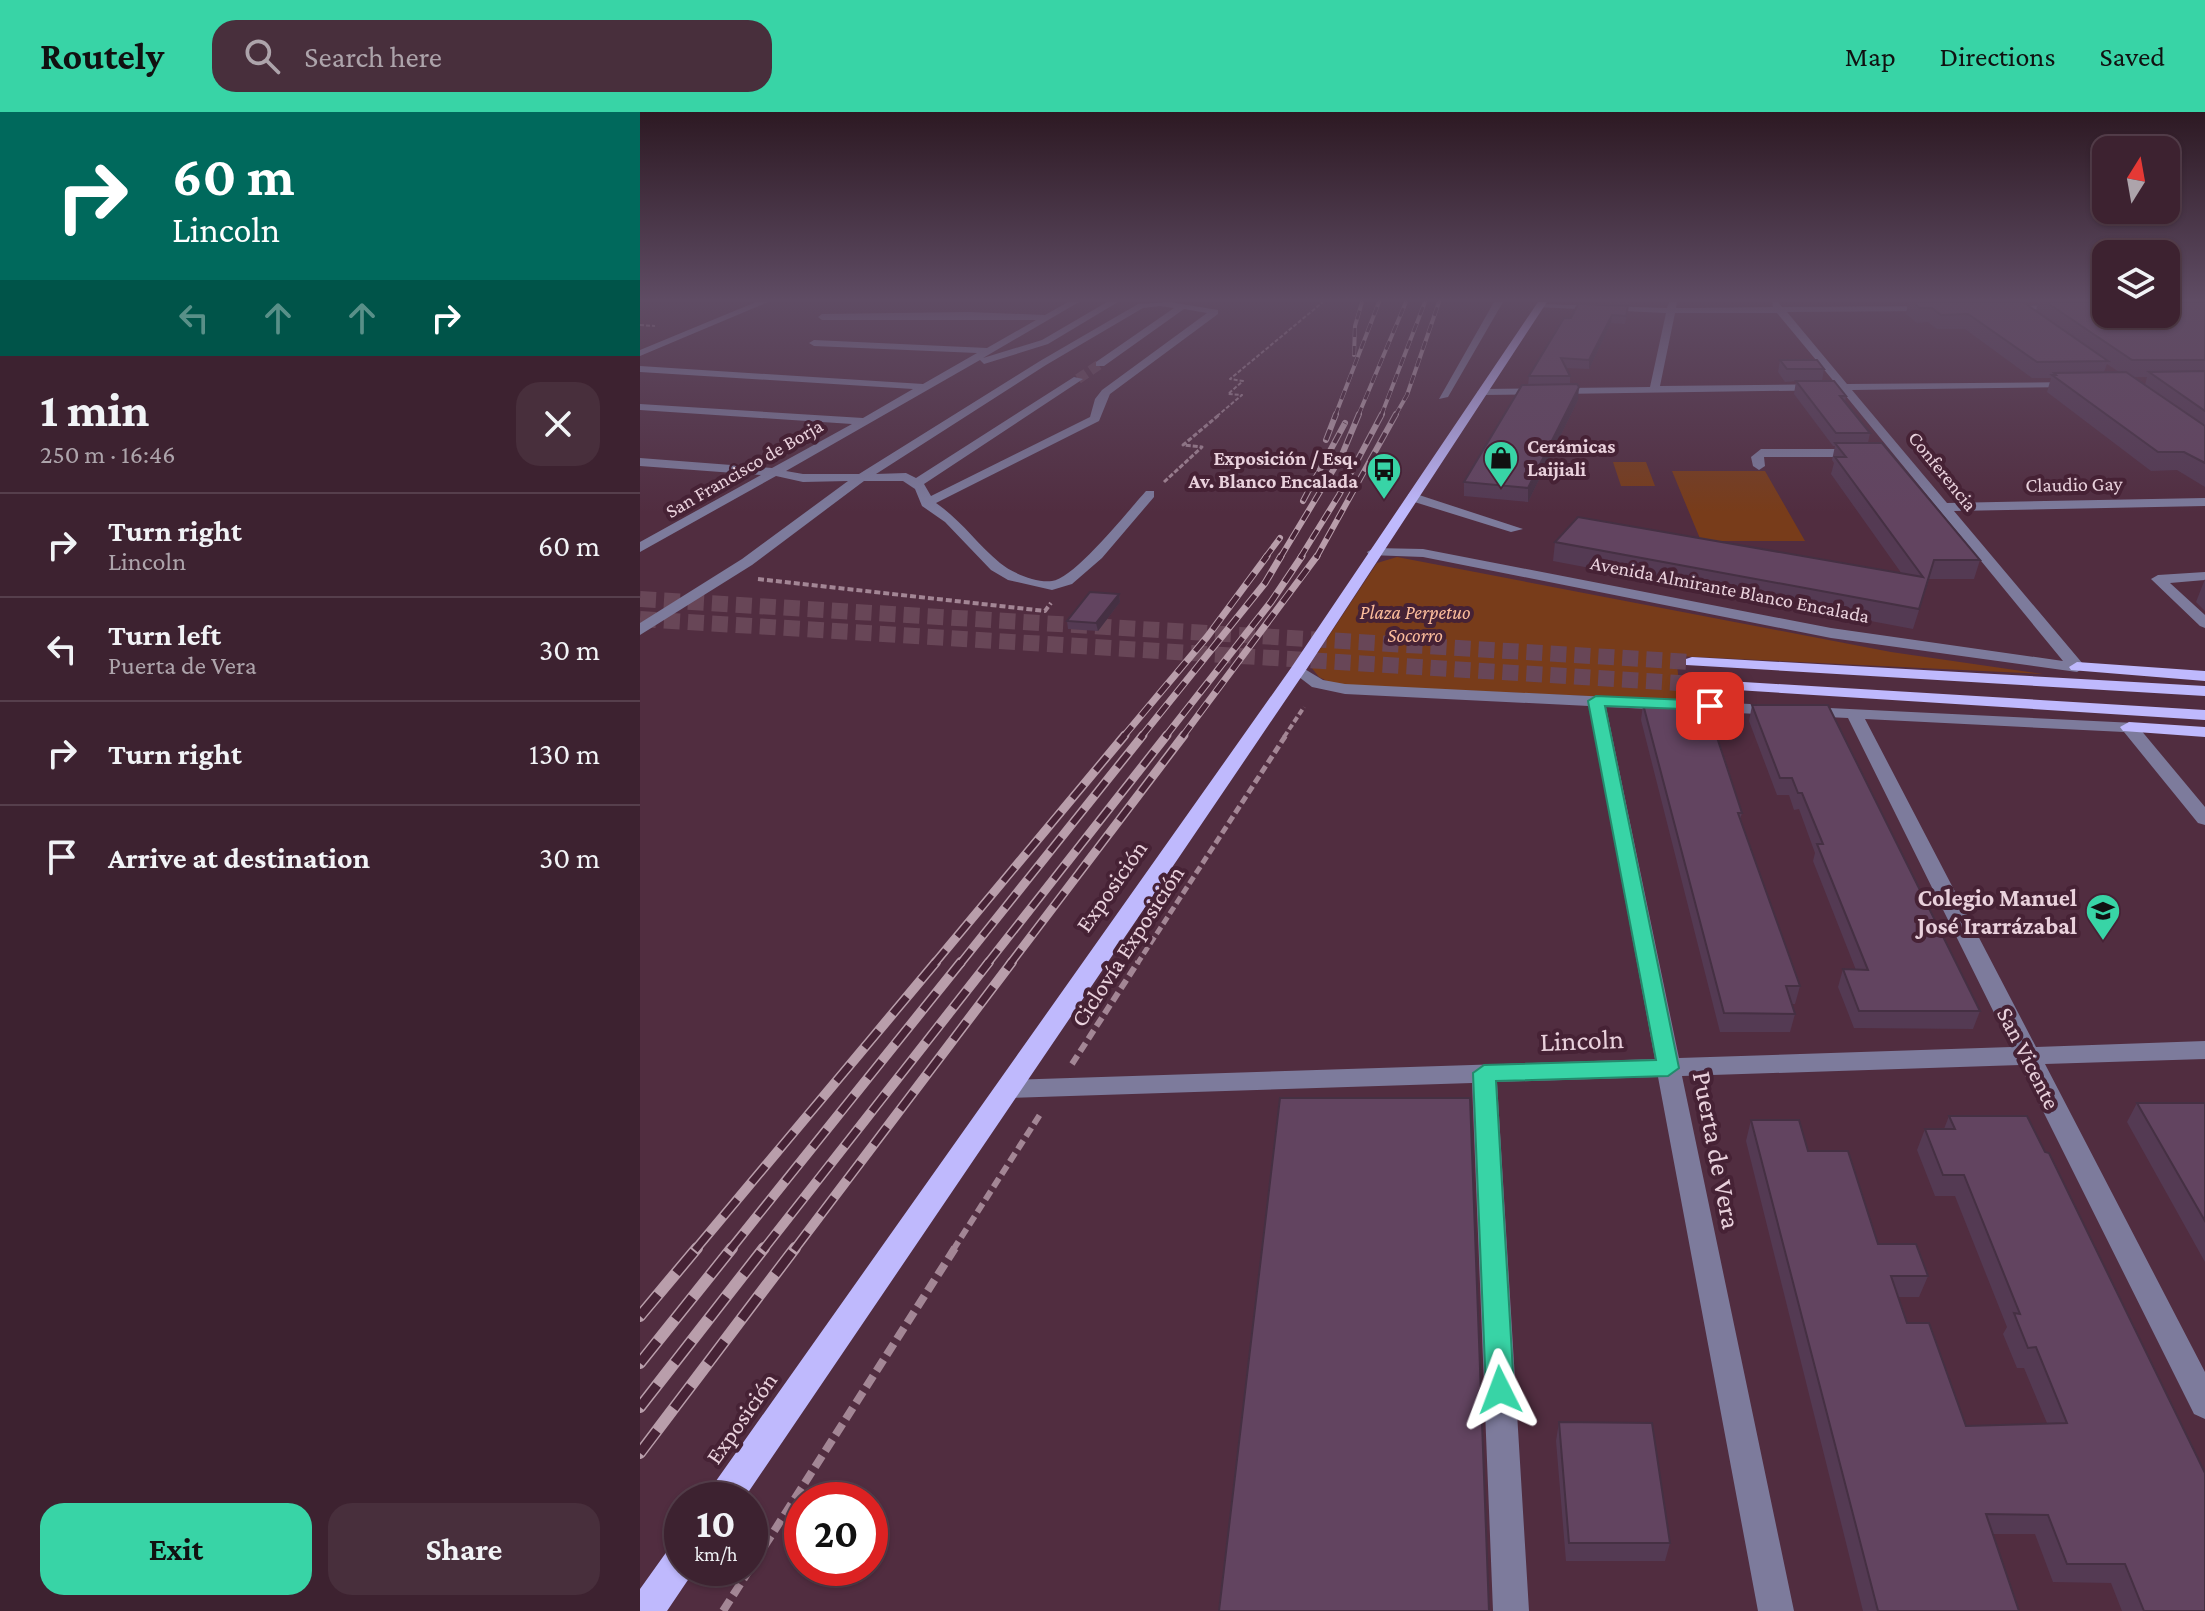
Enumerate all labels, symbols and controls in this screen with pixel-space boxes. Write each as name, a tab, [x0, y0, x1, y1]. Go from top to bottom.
search box	[212, 20, 772, 92]
icon: search	[240, 34, 284, 78]
text: Routely	[40, 35, 164, 77]
text: Search here	[304, 40, 442, 73]
text: Map	[1845, 41, 1896, 72]
text: Directions	[1940, 41, 2055, 72]
text: Saved	[2099, 41, 2165, 72]
north arrow	[2092, 136, 2180, 224]
map controls	[2092, 136, 2180, 328]
icon: right	[40, 144, 144, 248]
text: 60 m	[172, 145, 295, 207]
text: Lincoln	[172, 210, 280, 250]
button: layers	[2092, 240, 2180, 328]
icon: left	[172, 296, 216, 340]
icon: ahead	[256, 296, 300, 340]
icon: ahead	[340, 296, 384, 340]
icon: right	[424, 296, 468, 340]
button: close	[516, 382, 600, 466]
text: 1 min	[40, 383, 149, 436]
street label: San Francisco de Borja	[661, 414, 827, 523]
street label: Conferencia	[1904, 427, 1982, 515]
place label: Cerámicas Laijiali	[1527, 435, 1615, 481]
shop icon: Cerámicas Laijiali	[1482, 439, 1520, 489]
text: 250 m · 16:46	[40, 440, 175, 469]
place label: Exposición / Esq. Av. Blanco Encalada	[1188, 447, 1358, 492]
bus stop icon: Exposición / Esq. Av. Blanco Encalada	[1365, 451, 1403, 501]
street label: Claudio Gay	[2025, 472, 2124, 497]
text: Turn right	[108, 514, 242, 547]
icon: right	[40, 523, 84, 567]
text: 60 m	[538, 529, 600, 562]
text: Lincoln	[108, 547, 186, 576]
street label: Avenida Almirante Blanco Encalada	[1589, 551, 1871, 627]
park label: Plaza Perpetuo Socorro	[1360, 601, 1470, 646]
text: Turn left	[108, 618, 221, 651]
icon: left	[40, 627, 84, 671]
text: 30 m	[539, 633, 600, 666]
text: Puerta de Vera	[108, 651, 257, 680]
pin	[1676, 672, 1744, 740]
icon: arrive	[1688, 684, 1732, 728]
icon: right	[40, 731, 84, 775]
text: Turn right	[108, 737, 242, 770]
text: 130 m	[529, 737, 600, 770]
icon: arrive	[40, 835, 84, 879]
street label: Exposición	[1070, 835, 1152, 937]
text: Arrive at destination	[108, 841, 370, 874]
text: 30 m	[539, 841, 600, 874]
street label: Ciclovía Exposición	[1065, 860, 1189, 1032]
place label: Colegio Manuel José Irarrázabal	[1914, 884, 2077, 939]
school or university icon: Colegio Manuel José Irarrázabal	[2084, 892, 2122, 942]
street label: San Vicente	[1992, 1002, 2066, 1114]
street label: Lincoln	[1539, 1023, 1625, 1057]
street label: Puerta de Vera	[1686, 1068, 1748, 1232]
position arrow	[1458, 1348, 1542, 1432]
street label: Exposición	[700, 1367, 782, 1469]
speed limit sign: 20	[784, 1482, 888, 1586]
text: 10	[696, 1501, 736, 1546]
button: Exit	[40, 1503, 312, 1595]
button: Share	[328, 1503, 600, 1595]
text: km/h	[694, 1543, 738, 1565]

